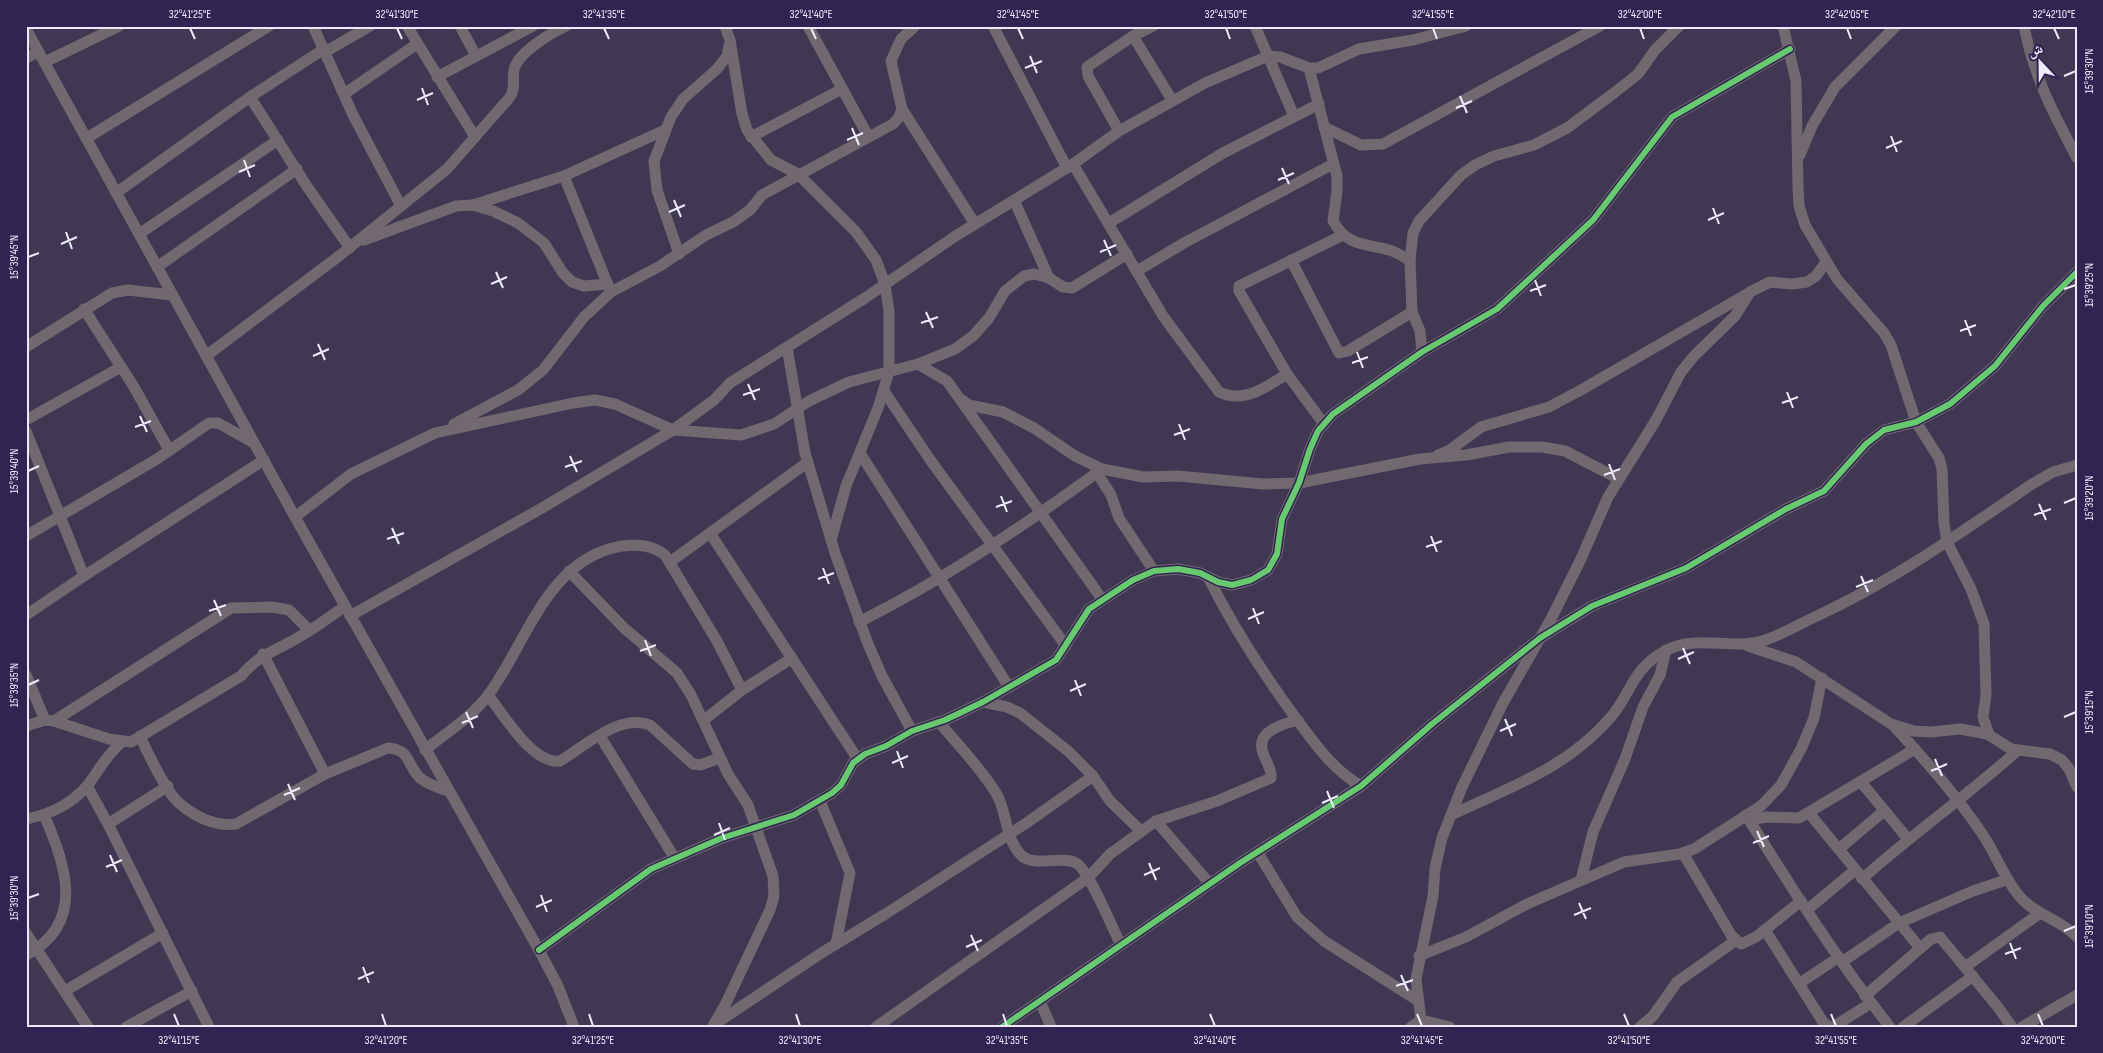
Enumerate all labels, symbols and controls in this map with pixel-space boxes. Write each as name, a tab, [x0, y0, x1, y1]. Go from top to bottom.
text: 32°41'25"E	[169, 7, 211, 22]
text: 32°41'30"E	[376, 7, 419, 22]
text: 32°41'35"E	[583, 7, 625, 22]
text: 32°41'40"E	[790, 7, 833, 22]
text: 32°41'45"E	[997, 7, 1039, 22]
text: 32°41'50"E	[1205, 7, 1247, 22]
text: 32°41'55"E	[1412, 7, 1454, 22]
text: 32°42'00"E	[1618, 7, 1662, 22]
text: 32°42'05"E	[1825, 7, 1869, 22]
text: 32°42'10"E	[2032, 7, 2076, 22]
north arrow	[2016, 38, 2066, 88]
text: ش	[2025, 40, 2046, 61]
text: 15°39'30"N	[2082, 49, 2097, 93]
text: 15°39'45"N	[7, 235, 22, 279]
text: 15°39'25"N	[2082, 263, 2097, 307]
text: 15°39'40"N	[7, 449, 22, 493]
text: 15°39'20"N	[2082, 476, 2097, 520]
text: 15°39'35"N	[7, 663, 22, 707]
text: 15°39'15"N	[2082, 690, 2097, 734]
text: 15°39'30"N	[7, 876, 22, 920]
text: 15°39'10"N	[2082, 904, 2097, 948]
text: 32°41'15"E	[158, 1033, 200, 1048]
text: 32°41'20"E	[365, 1033, 408, 1048]
text: 32°41'25"E	[572, 1033, 614, 1048]
text: 32°41'30"E	[779, 1033, 822, 1048]
text: 32°41'35"E	[986, 1033, 1028, 1048]
text: 32°41'40"E	[1194, 1033, 1237, 1048]
text: 32°41'45"E	[1401, 1033, 1443, 1048]
text: 32°41'50"E	[1608, 1033, 1650, 1048]
text: 32°41'55"E	[1815, 1033, 1857, 1048]
text: 32°42'00"E	[2021, 1033, 2065, 1048]

